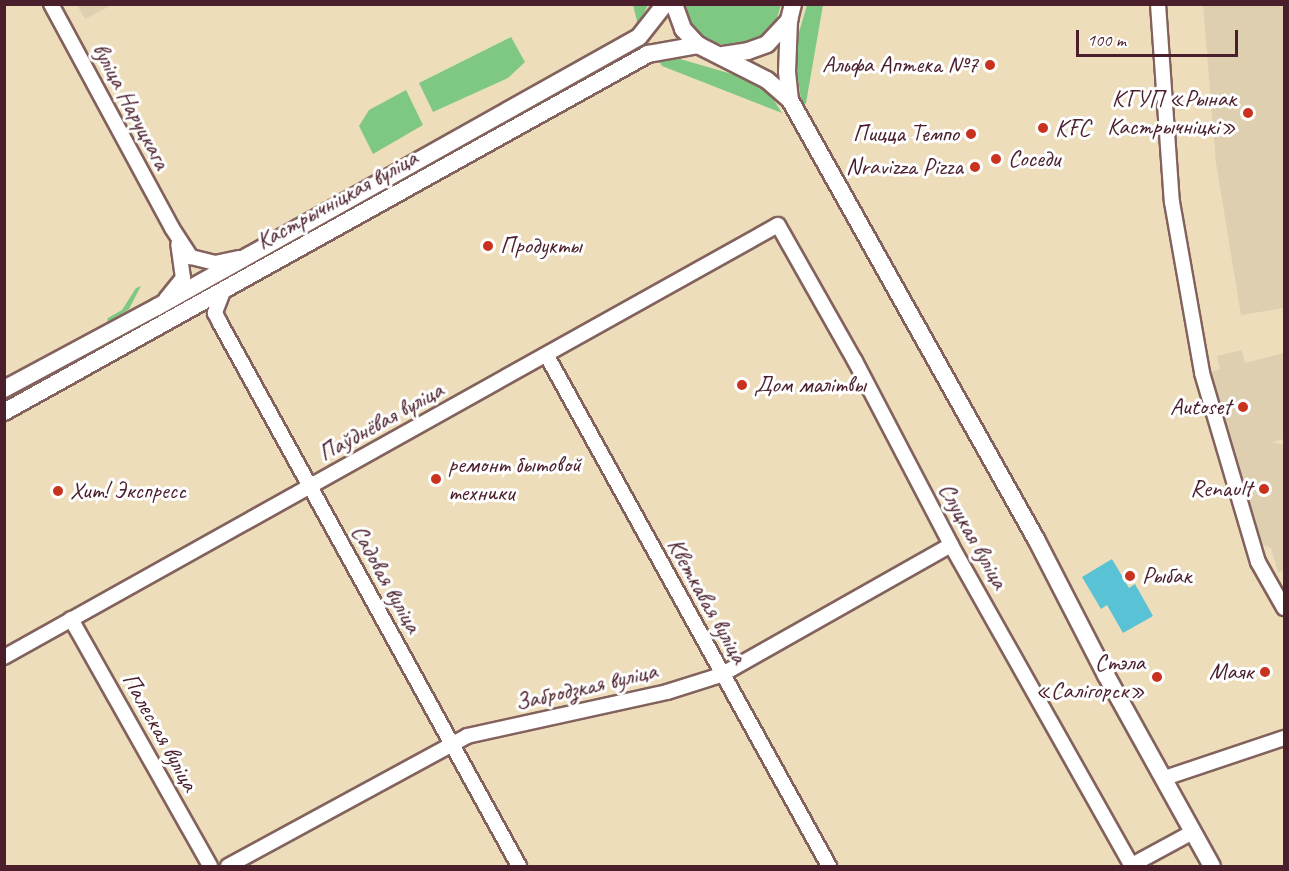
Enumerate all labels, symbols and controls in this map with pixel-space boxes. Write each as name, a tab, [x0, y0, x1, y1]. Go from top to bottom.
scale bar	[1079, 18, 1241, 56]
text: 100 m	[1087, 29, 1126, 51]
street label: вуліца Наруцкага	[86, 38, 176, 174]
place label: Альфа Аптека №7	[822, 51, 978, 79]
marker: Альфа Аптека №7	[983, 58, 997, 72]
place label: КГУП «Рынак Кастрычніцкі»	[1107, 85, 1236, 141]
marker: КГУП «Рынак Кастрычніцкі»	[1241, 106, 1255, 120]
place label: KFC	[1055, 114, 1090, 142]
place label: Пицца Темпо	[854, 120, 959, 148]
marker: KFC	[1036, 121, 1050, 135]
marker: Пицца Темпо	[964, 127, 978, 141]
street label: Кастрычніцкая вуліца	[252, 144, 422, 256]
place label: Соседи	[1008, 145, 1060, 173]
marker: Соседи	[989, 152, 1003, 166]
place label: Nravizza Pizza	[846, 153, 963, 181]
marker: Nravizza Pizza	[968, 160, 982, 174]
place label: Продукты	[500, 232, 582, 260]
marker: Продукты	[481, 239, 495, 253]
place label: Дом малітвы	[754, 371, 865, 399]
street label: Паўднёвая вуліца	[314, 376, 448, 468]
marker: Дом малітвы	[735, 378, 749, 392]
place label: Autoset	[1170, 393, 1231, 421]
marker: Autoset	[1236, 400, 1250, 414]
place label: ремонт бытовой техники	[448, 451, 581, 507]
marker: ремонт бытовой техники	[429, 472, 443, 486]
place label: Renault	[1190, 475, 1252, 503]
place label: Хит! Экспресс	[70, 477, 186, 505]
street label: Слуцкая вуліца	[932, 478, 1014, 594]
marker: Renault	[1257, 482, 1271, 496]
marker: Хит! Экспресс	[51, 484, 65, 498]
street label: Садовая вуліца	[345, 521, 427, 637]
street label: Кветкавая вуліца	[661, 533, 753, 669]
place label: Рыбак	[1142, 562, 1191, 590]
marker: Рыбак	[1123, 569, 1137, 583]
place label: Стэла «Салігорск»	[1035, 649, 1145, 705]
street label: Забродзкая вуліца	[513, 657, 659, 717]
place label: Маяк	[1209, 658, 1253, 686]
marker: Маяк	[1258, 665, 1272, 679]
street label: Палеская вуліца	[116, 668, 204, 796]
marker: Стэла «Салігорск»	[1150, 670, 1164, 684]

